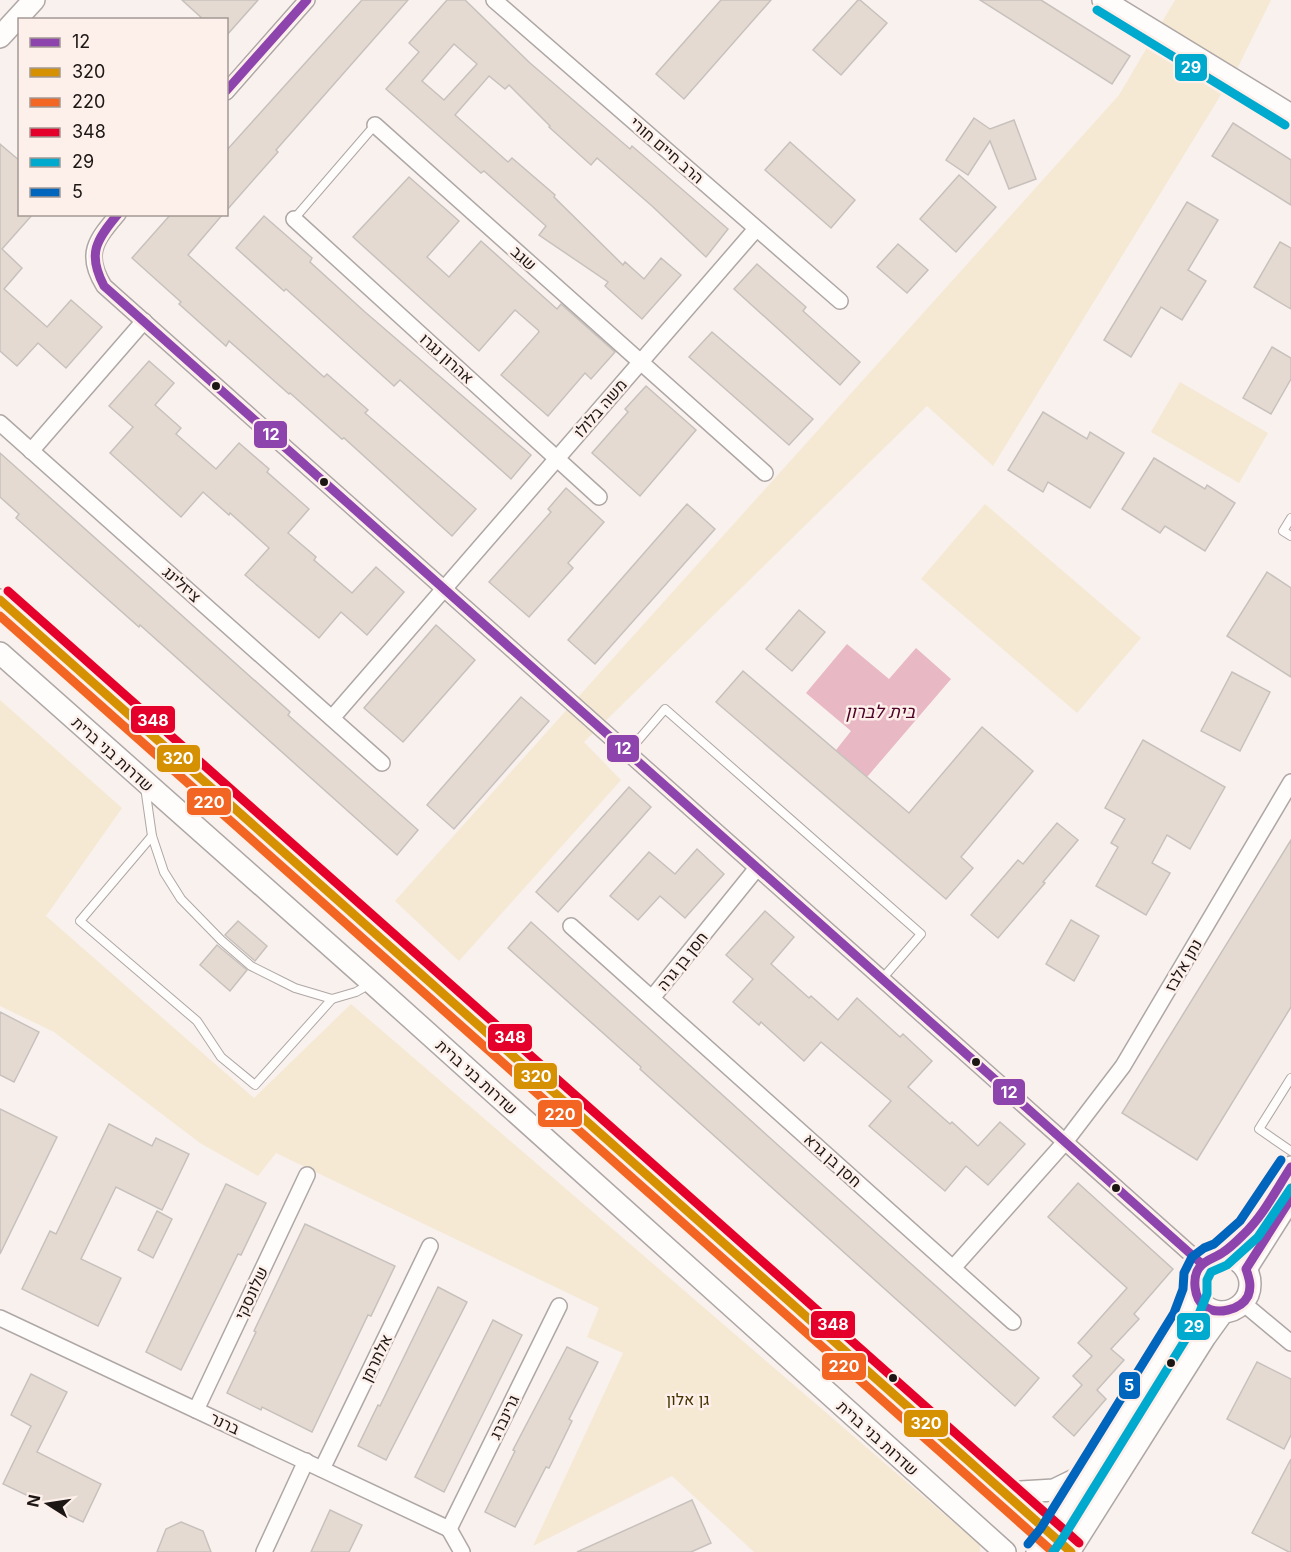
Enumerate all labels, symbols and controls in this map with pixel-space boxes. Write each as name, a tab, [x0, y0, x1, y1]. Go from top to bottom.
legend	[18, 18, 228, 216]
text: 12	[72, 31, 90, 52]
line badge: 29	[1174, 53, 1208, 82]
text: 29	[1181, 57, 1201, 77]
text: 320	[72, 61, 105, 82]
text: 220	[72, 91, 105, 112]
street label: הרב חיים חורי	[626, 112, 708, 188]
text: 348	[72, 121, 106, 142]
text: 29	[72, 151, 94, 172]
text: 5	[72, 181, 83, 202]
street label: שגב	[507, 241, 541, 275]
street label: אהרון נגרו	[416, 329, 478, 387]
street label: משה בלולו	[569, 375, 631, 441]
unlabelled marker	[210, 380, 222, 392]
line badge: 12	[253, 420, 288, 449]
text: 12	[263, 424, 279, 444]
unlabelled marker	[318, 476, 330, 488]
street label: ציזלינג	[159, 562, 205, 606]
water label: בית לברון	[845, 701, 915, 722]
line badge: 348	[130, 705, 176, 734]
text: 348	[137, 710, 169, 730]
street label: שדרות בני ברית	[68, 712, 158, 796]
line badge: 12	[606, 734, 640, 763]
text: 12	[615, 738, 631, 758]
line badge: 320	[156, 744, 201, 773]
text: 320	[162, 748, 194, 768]
line badge: 220	[186, 787, 232, 816]
text: 220	[194, 792, 225, 812]
street label: חסן בן גרה	[652, 928, 712, 994]
street label: נתן אלבז	[1160, 935, 1206, 995]
line badge: 348	[487, 1023, 533, 1052]
text: 348	[494, 1027, 526, 1047]
street label: שדרות בני ברית	[432, 1035, 522, 1119]
unlabelled marker	[970, 1056, 982, 1068]
line badge: 320	[513, 1062, 558, 1090]
text: 320	[520, 1066, 552, 1086]
line badge: 12	[992, 1078, 1026, 1106]
text: 12	[1001, 1082, 1017, 1102]
line badge: 220	[537, 1099, 583, 1128]
text: 220	[545, 1104, 576, 1124]
street label: חסן בן גרא	[800, 1129, 866, 1191]
unlabelled marker	[1110, 1182, 1122, 1194]
street label: שלונסקי	[230, 1263, 272, 1323]
line badge: 348	[810, 1310, 856, 1339]
line badge: 29	[1176, 1312, 1211, 1341]
text: 348	[817, 1314, 849, 1334]
text: 29	[1184, 1316, 1204, 1336]
street label: אלתרמן	[356, 1331, 396, 1385]
line badge: 220	[821, 1352, 867, 1381]
text: 220	[829, 1356, 860, 1376]
unlabelled marker	[1165, 1357, 1177, 1369]
line badge: 5	[1118, 1371, 1141, 1400]
unlabelled marker	[887, 1372, 899, 1384]
text: 5	[1124, 1375, 1134, 1395]
park label: גן אלון	[666, 1389, 710, 1409]
street label: גרינברג	[485, 1391, 523, 1443]
street label: שדרות בני ברית	[833, 1396, 923, 1480]
street label: ברנר	[207, 1408, 243, 1439]
line badge: 320	[903, 1409, 949, 1438]
text: 320	[910, 1413, 942, 1433]
north arrow	[18, 1474, 78, 1534]
text: N	[22, 1493, 44, 1509]

